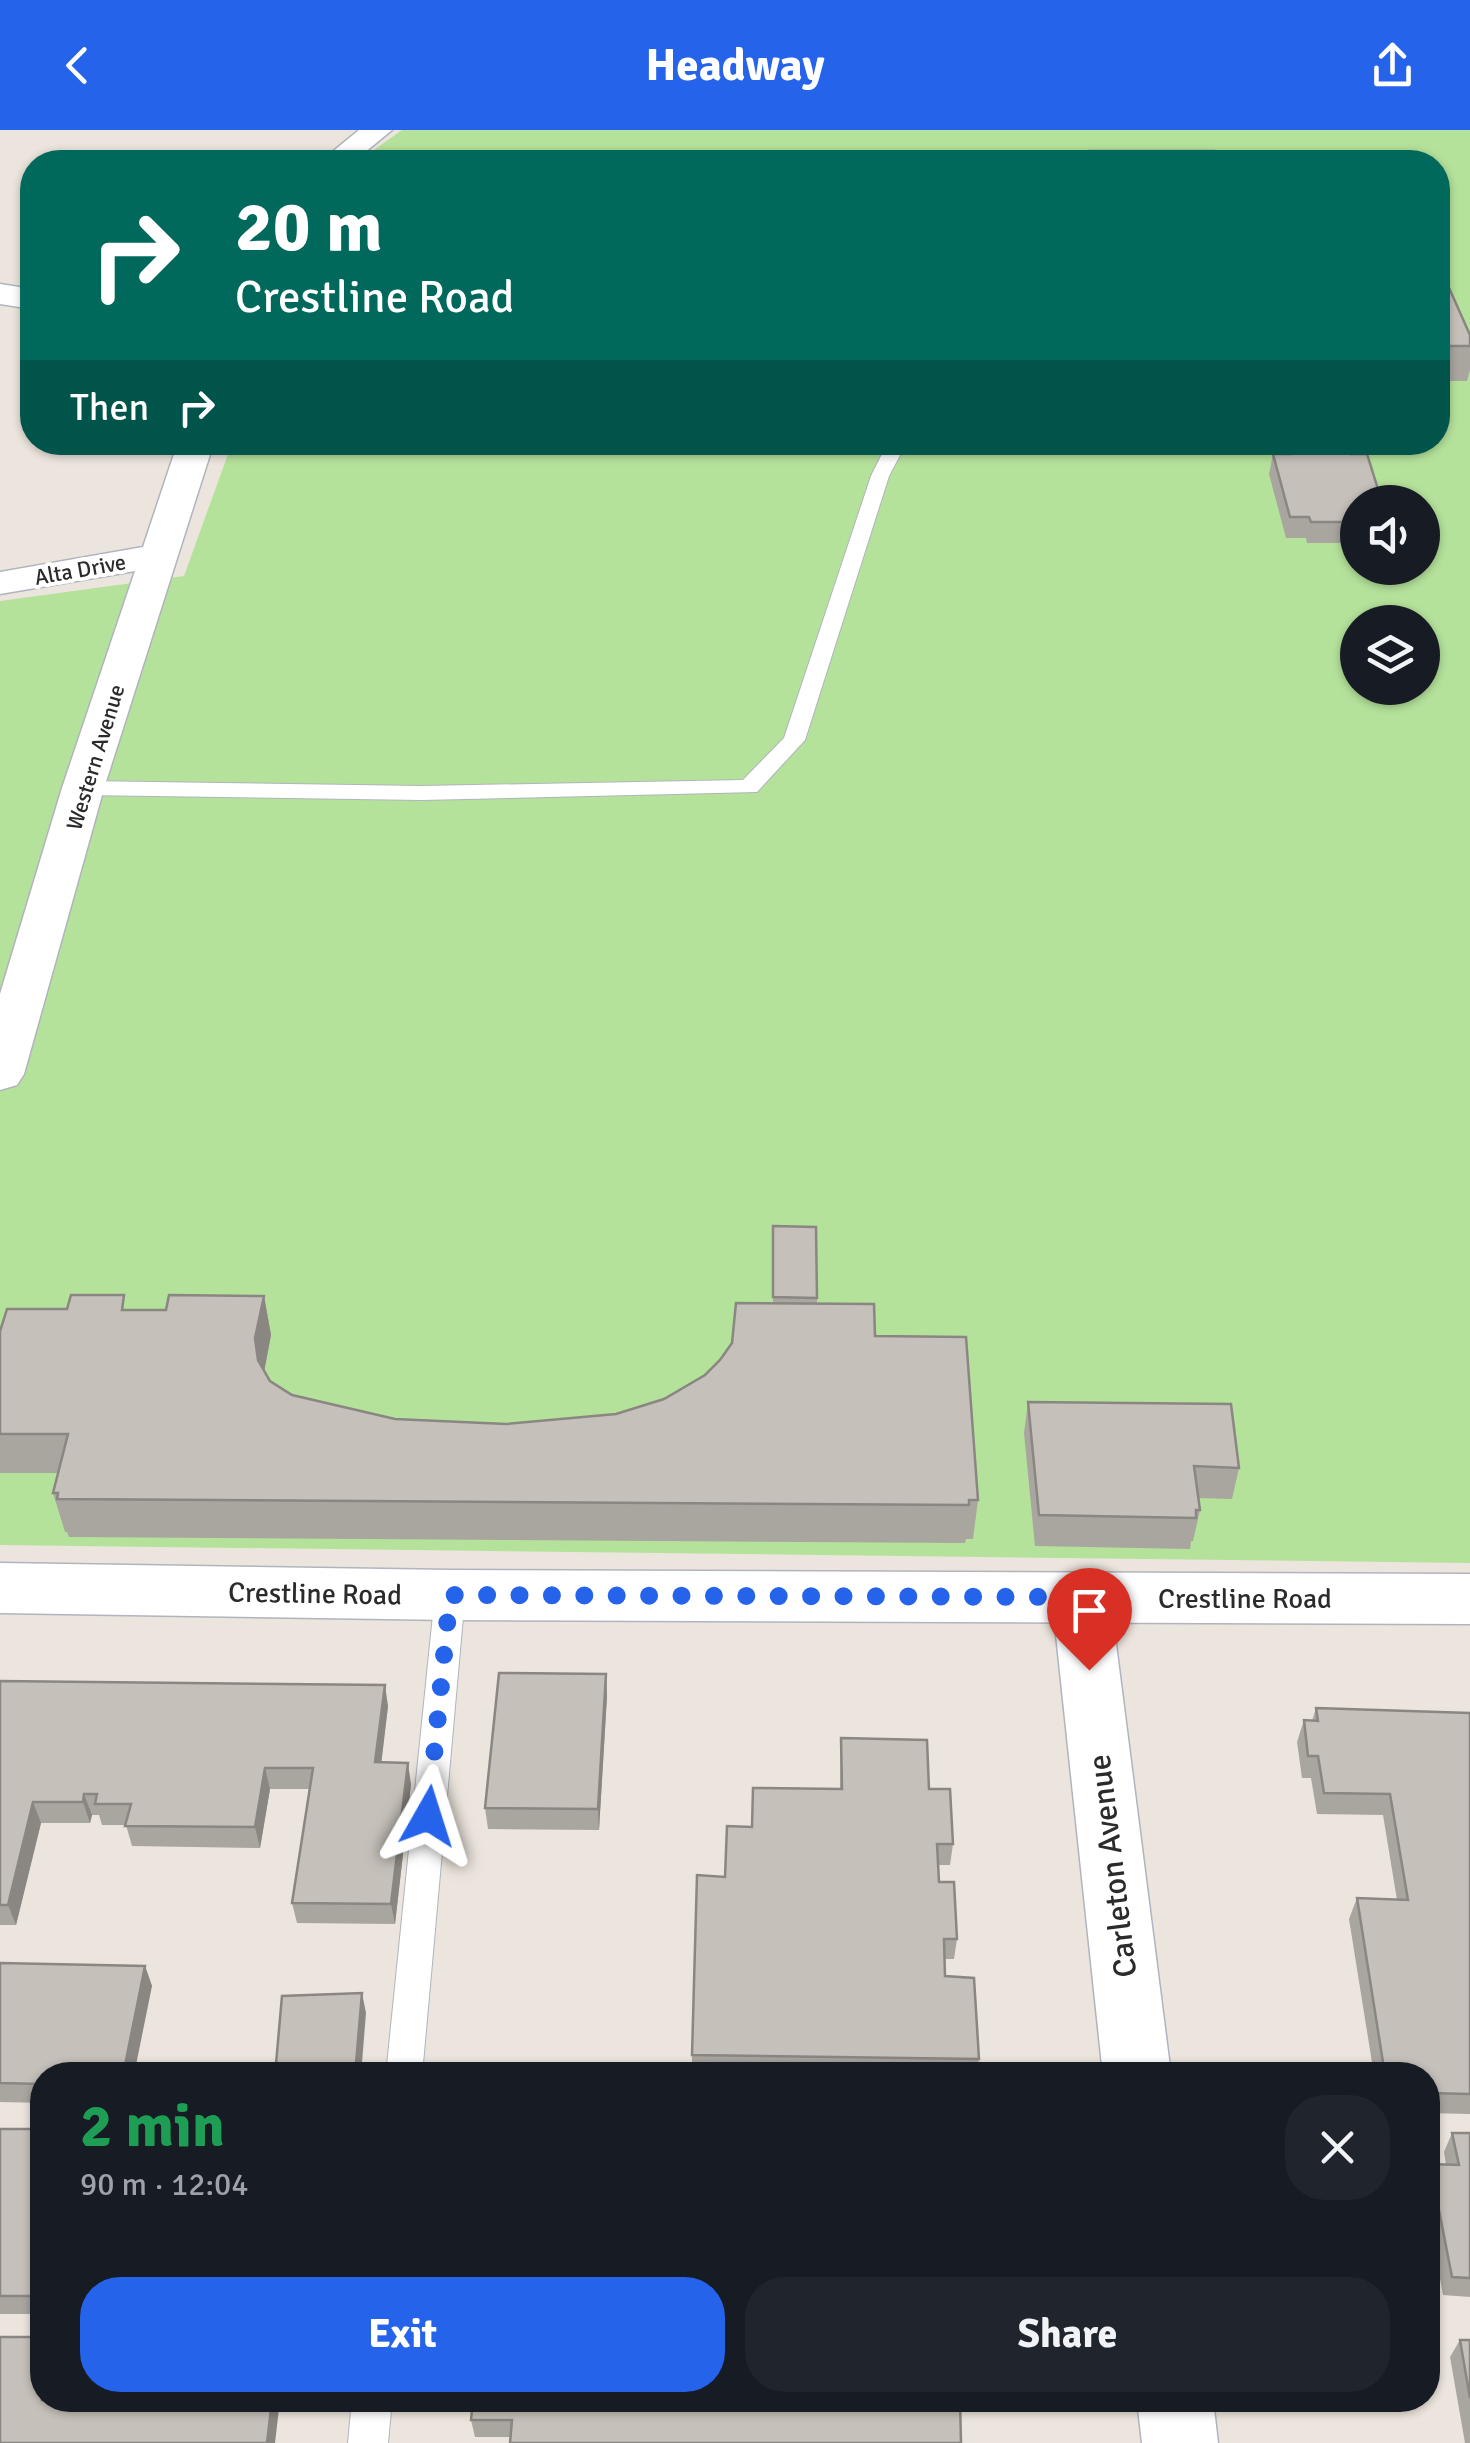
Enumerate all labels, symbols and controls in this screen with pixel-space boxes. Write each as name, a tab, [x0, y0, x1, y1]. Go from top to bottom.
icon: back	[50, 38, 105, 93]
text: Headway	[645, 38, 825, 93]
icon: share	[1365, 38, 1420, 93]
text: 20 m	[235, 184, 383, 270]
icon: right	[70, 190, 200, 320]
text: Crestline Road	[235, 270, 514, 325]
icon: right	[169, 380, 224, 435]
text: Then	[70, 384, 149, 431]
map controls	[1340, 485, 1440, 705]
button: sound	[1340, 485, 1440, 585]
street label: Alta Drive	[32, 548, 128, 591]
button: layers	[1340, 605, 1440, 705]
street label: Western Avenue	[61, 681, 130, 833]
pin	[1047, 1568, 1132, 1671]
street label: Crestline Road	[228, 1575, 402, 1613]
street label: Crestline Road	[1158, 1582, 1332, 1616]
icon: arrive	[1062, 1583, 1117, 1638]
street label: Carleton Avenue	[1079, 1752, 1146, 1980]
position arrow	[376, 1764, 480, 1868]
text: 2 min	[80, 2090, 225, 2164]
button: close	[1285, 2095, 1390, 2200]
text: 90 m · 12:04	[80, 2165, 249, 2204]
button: Exit	[80, 2277, 725, 2392]
button: Share	[745, 2277, 1390, 2392]

